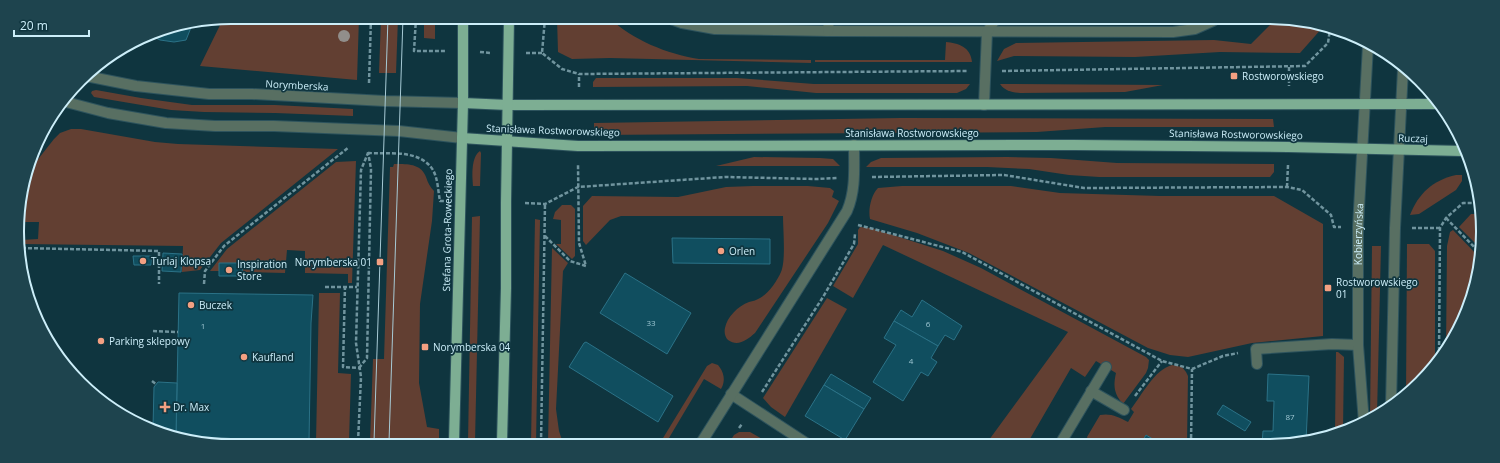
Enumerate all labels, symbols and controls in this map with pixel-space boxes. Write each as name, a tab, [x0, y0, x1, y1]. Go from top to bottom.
scale bar	[14, 12, 89, 38]
text: 20 m	[20, 17, 48, 34]
place label: Rostworowskiego	[1242, 69, 1324, 83]
marker: Rostworowskiego	[1229, 71, 1239, 81]
street label: Norymberska	[265, 76, 329, 94]
street label: Stanisława Rostworowskiego	[486, 121, 620, 139]
street label: Stanisława Rostworowskiego	[845, 126, 979, 140]
street label: Stanisława Rostworowskiego	[1169, 126, 1303, 142]
street label: Ruczaj	[1398, 130, 1428, 146]
street label: Stefana Grota-Roweckiego	[439, 169, 455, 291]
street label: Kobierzyńska	[1351, 203, 1366, 265]
place label: Orlen	[729, 244, 755, 258]
marker: Orlen	[716, 246, 726, 256]
place label: Turlaj Klopsa	[151, 254, 211, 268]
place label: Norymberska 01	[295, 255, 372, 269]
marker: Turlaj Klopsa	[138, 256, 148, 266]
place label: Inspiration Store	[237, 257, 287, 283]
marker: Norymberska 01	[375, 257, 385, 267]
marker: Inspiration Store	[224, 265, 234, 275]
place label: Rostworowskiego 01	[1336, 275, 1418, 301]
marker: Rostworowskiego 01	[1323, 283, 1333, 293]
place label: Buczek	[199, 298, 233, 312]
marker: Buczek	[186, 300, 196, 310]
house number: 33	[646, 317, 656, 328]
house number: 6	[926, 318, 931, 329]
house number: 1	[201, 320, 205, 331]
place label: Parking sklepowy	[109, 334, 191, 348]
marker: Parking sklepowy	[96, 336, 106, 346]
place label: Norymberska 04	[433, 340, 511, 354]
marker: Norymberska 04	[420, 342, 430, 352]
place label: Kaufland	[252, 350, 294, 364]
marker: Kaufland	[239, 352, 249, 362]
house number: 4	[909, 355, 914, 366]
place label: Dr. Max	[173, 400, 210, 414]
marker: Dr. Max	[160, 402, 170, 412]
house number: 87	[1285, 411, 1295, 422]

